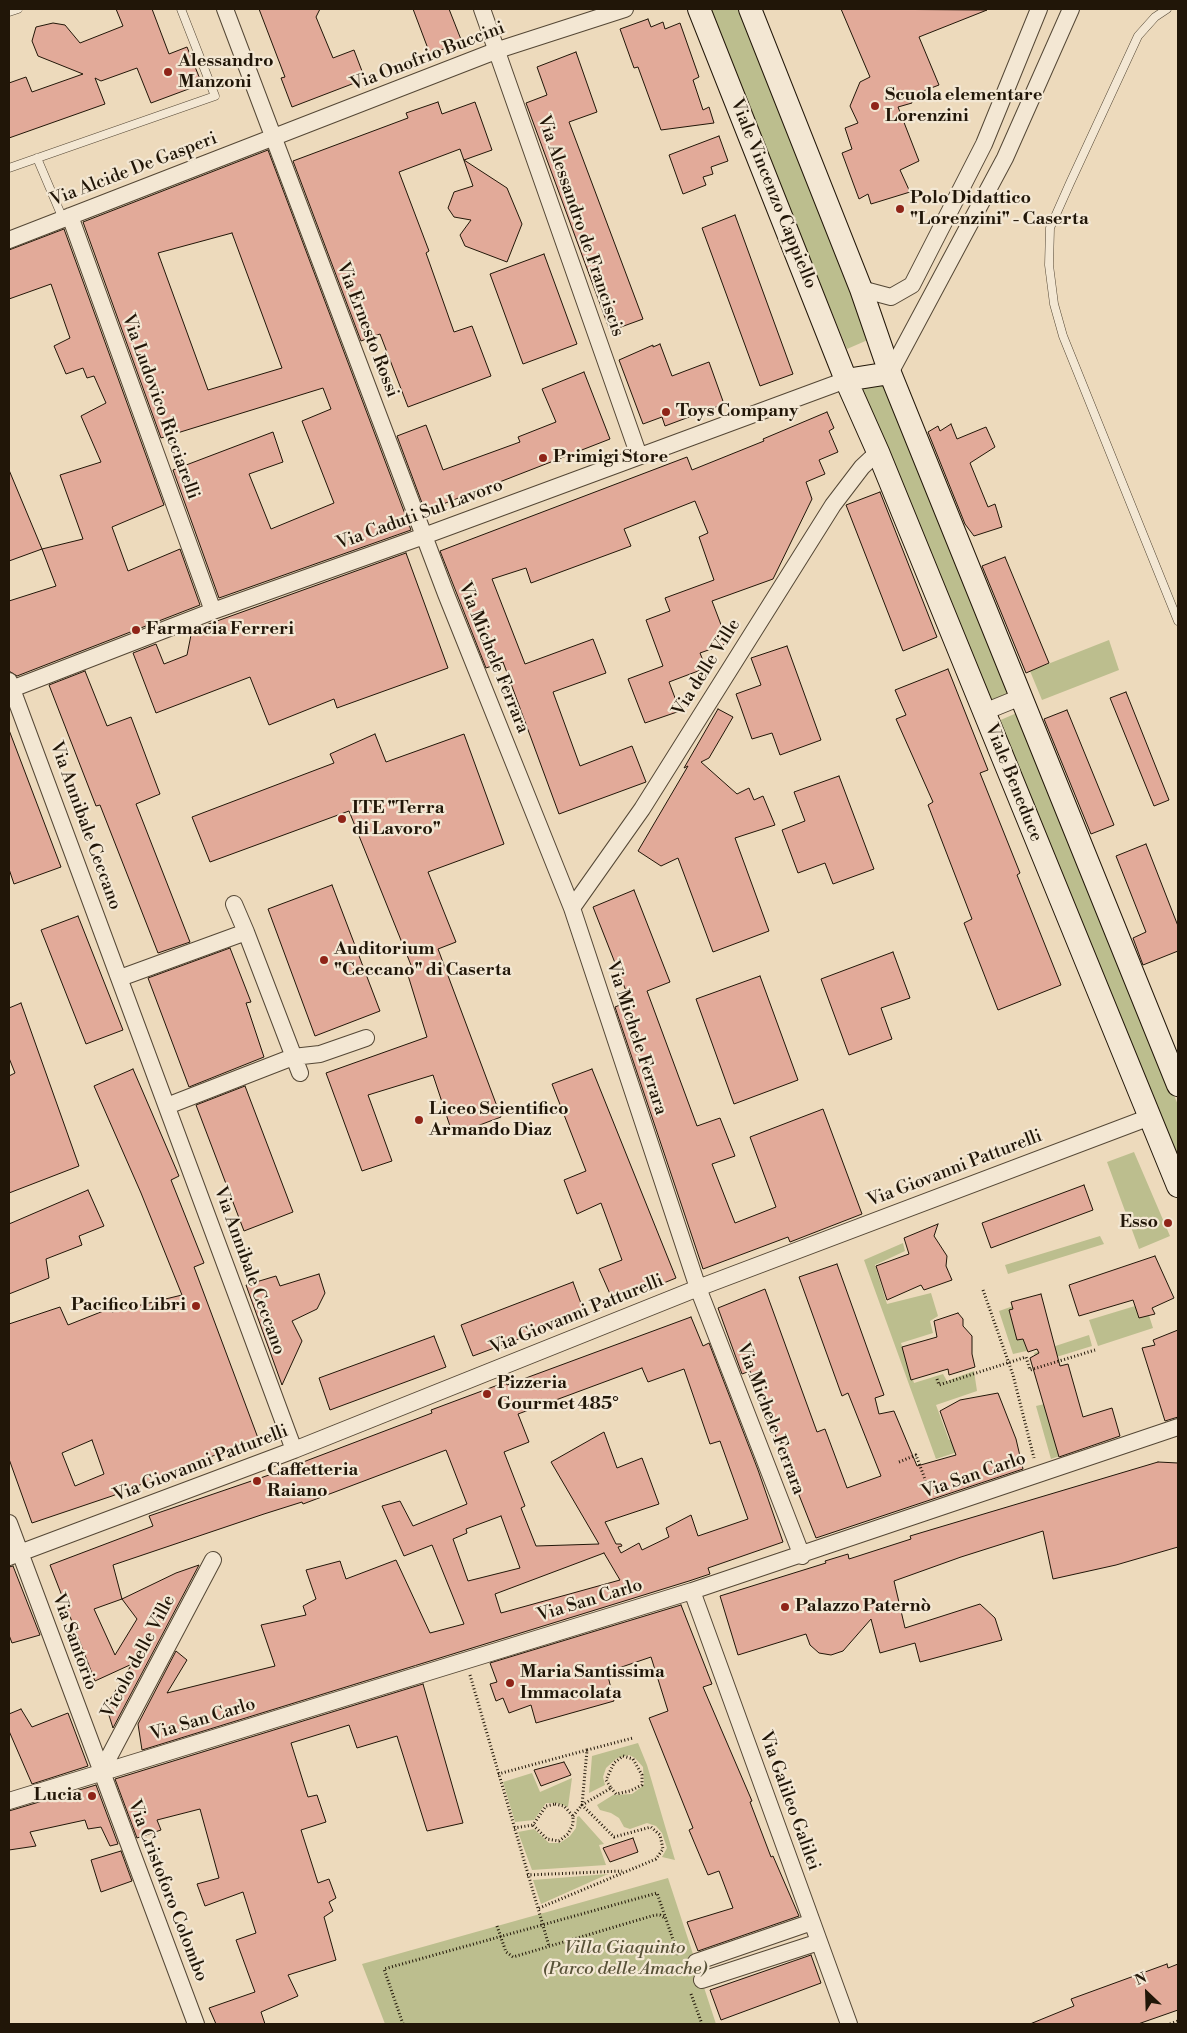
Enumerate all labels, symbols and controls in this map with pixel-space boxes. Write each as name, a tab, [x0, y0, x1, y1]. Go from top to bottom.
street label: Via Onofrio Buccini	[348, 18, 508, 96]
place label: Alessandro Manzoni	[178, 51, 274, 94]
marker: Alessandro Manzoni	[162, 66, 174, 78]
place label: Scuola elementare Lorenzini	[885, 85, 1042, 128]
street label: Viale Vincenzo Cappiello	[725, 96, 821, 292]
marker: Scuola elementare Lorenzini	[869, 100, 881, 112]
street label: Via Alessandro de Franciscis	[532, 113, 628, 339]
street label: Via Alcide De Gasperi	[48, 128, 220, 212]
place label: Polo Didattico "Lorenzini" - Caserta	[910, 188, 1089, 230]
marker: Polo Didattico "Lorenzini" - Caserta	[894, 203, 906, 215]
street label: Via Ernesto Rossi	[331, 259, 403, 401]
street label: Via Ludovico Ricciarelli	[116, 311, 204, 503]
place label: Toys Company	[676, 401, 798, 423]
marker: Toys Company	[660, 406, 672, 418]
place label: Primigi Store	[553, 447, 668, 469]
marker: Primigi Store	[537, 452, 549, 464]
street label: Via Caduti Sul Lavoro	[334, 475, 506, 555]
street label: Via Michele Ferrara	[453, 579, 533, 737]
street label: Via delle Ville	[668, 615, 746, 721]
place label: Farmacia Ferreri	[146, 619, 294, 641]
marker: Farmacia Ferreri	[130, 624, 142, 636]
street label: Viale Beneduce	[980, 721, 1046, 845]
street label: Via Annibale Ceccano	[45, 739, 125, 913]
place label: ITE "Terra di Lavoro"	[352, 798, 444, 841]
marker: ITE "Terra di Lavoro"	[336, 813, 348, 825]
place label: Auditorium "Ceccano" di Caserta	[334, 939, 512, 982]
marker: Auditorium "Ceccano" di Caserta	[318, 954, 330, 966]
street label: Via Michele Ferrara	[601, 958, 671, 1118]
place label: Liceo Scientifico Armando Diaz	[429, 1099, 569, 1142]
marker: Liceo Scientifico Armando Diaz	[413, 1114, 425, 1126]
street label: Via Giovanni Patturelli	[865, 1126, 1045, 1212]
street label: Via Annibale Ceccano	[209, 1184, 289, 1358]
place label: Esso	[1119, 1212, 1158, 1234]
marker: Esso	[1162, 1217, 1174, 1229]
street label: Via Giovanni Patturelli	[487, 1270, 667, 1360]
place label: Pacifico Libri	[71, 1295, 186, 1317]
marker: Pacifico Libri	[190, 1300, 202, 1312]
street label: Via Michele Ferrara	[731, 1340, 809, 1498]
place label: Pizzeria Gourmet 485°	[497, 1373, 619, 1416]
marker: Pizzeria Gourmet 485°	[481, 1388, 493, 1400]
street label: Via Giovanni Patturelli	[111, 1421, 291, 1507]
street label: Via San Carlo	[919, 1448, 1029, 1504]
place label: Caffetteria Raiano	[267, 1460, 358, 1502]
marker: Caffetteria Raiano	[251, 1475, 263, 1487]
street label: Via San Carlo	[535, 1575, 645, 1627]
street label: Via Santorio	[47, 1591, 101, 1693]
street label: Vicolo delle Ville	[97, 1592, 181, 1722]
place label: Palazzo Paternò	[795, 1596, 931, 1618]
marker: Palazzo Paternò	[779, 1601, 791, 1613]
place label: Maria Santissima Immacolata	[520, 1662, 665, 1705]
marker: Maria Santissima Immacolata	[504, 1677, 516, 1689]
street label: Via San Carlo	[148, 1694, 258, 1746]
street label: Via Galileo Galilei	[754, 1728, 824, 1874]
place label: Lucia	[34, 1785, 82, 1807]
marker: Lucia	[86, 1790, 98, 1802]
street label: Via Cristoforo Colombo	[122, 1797, 212, 1985]
park label: Villa Giaquinto (Parco delle Amache)	[543, 1938, 707, 1980]
north arrow	[1122, 1968, 1172, 2018]
text: N	[1132, 1969, 1150, 1990]

